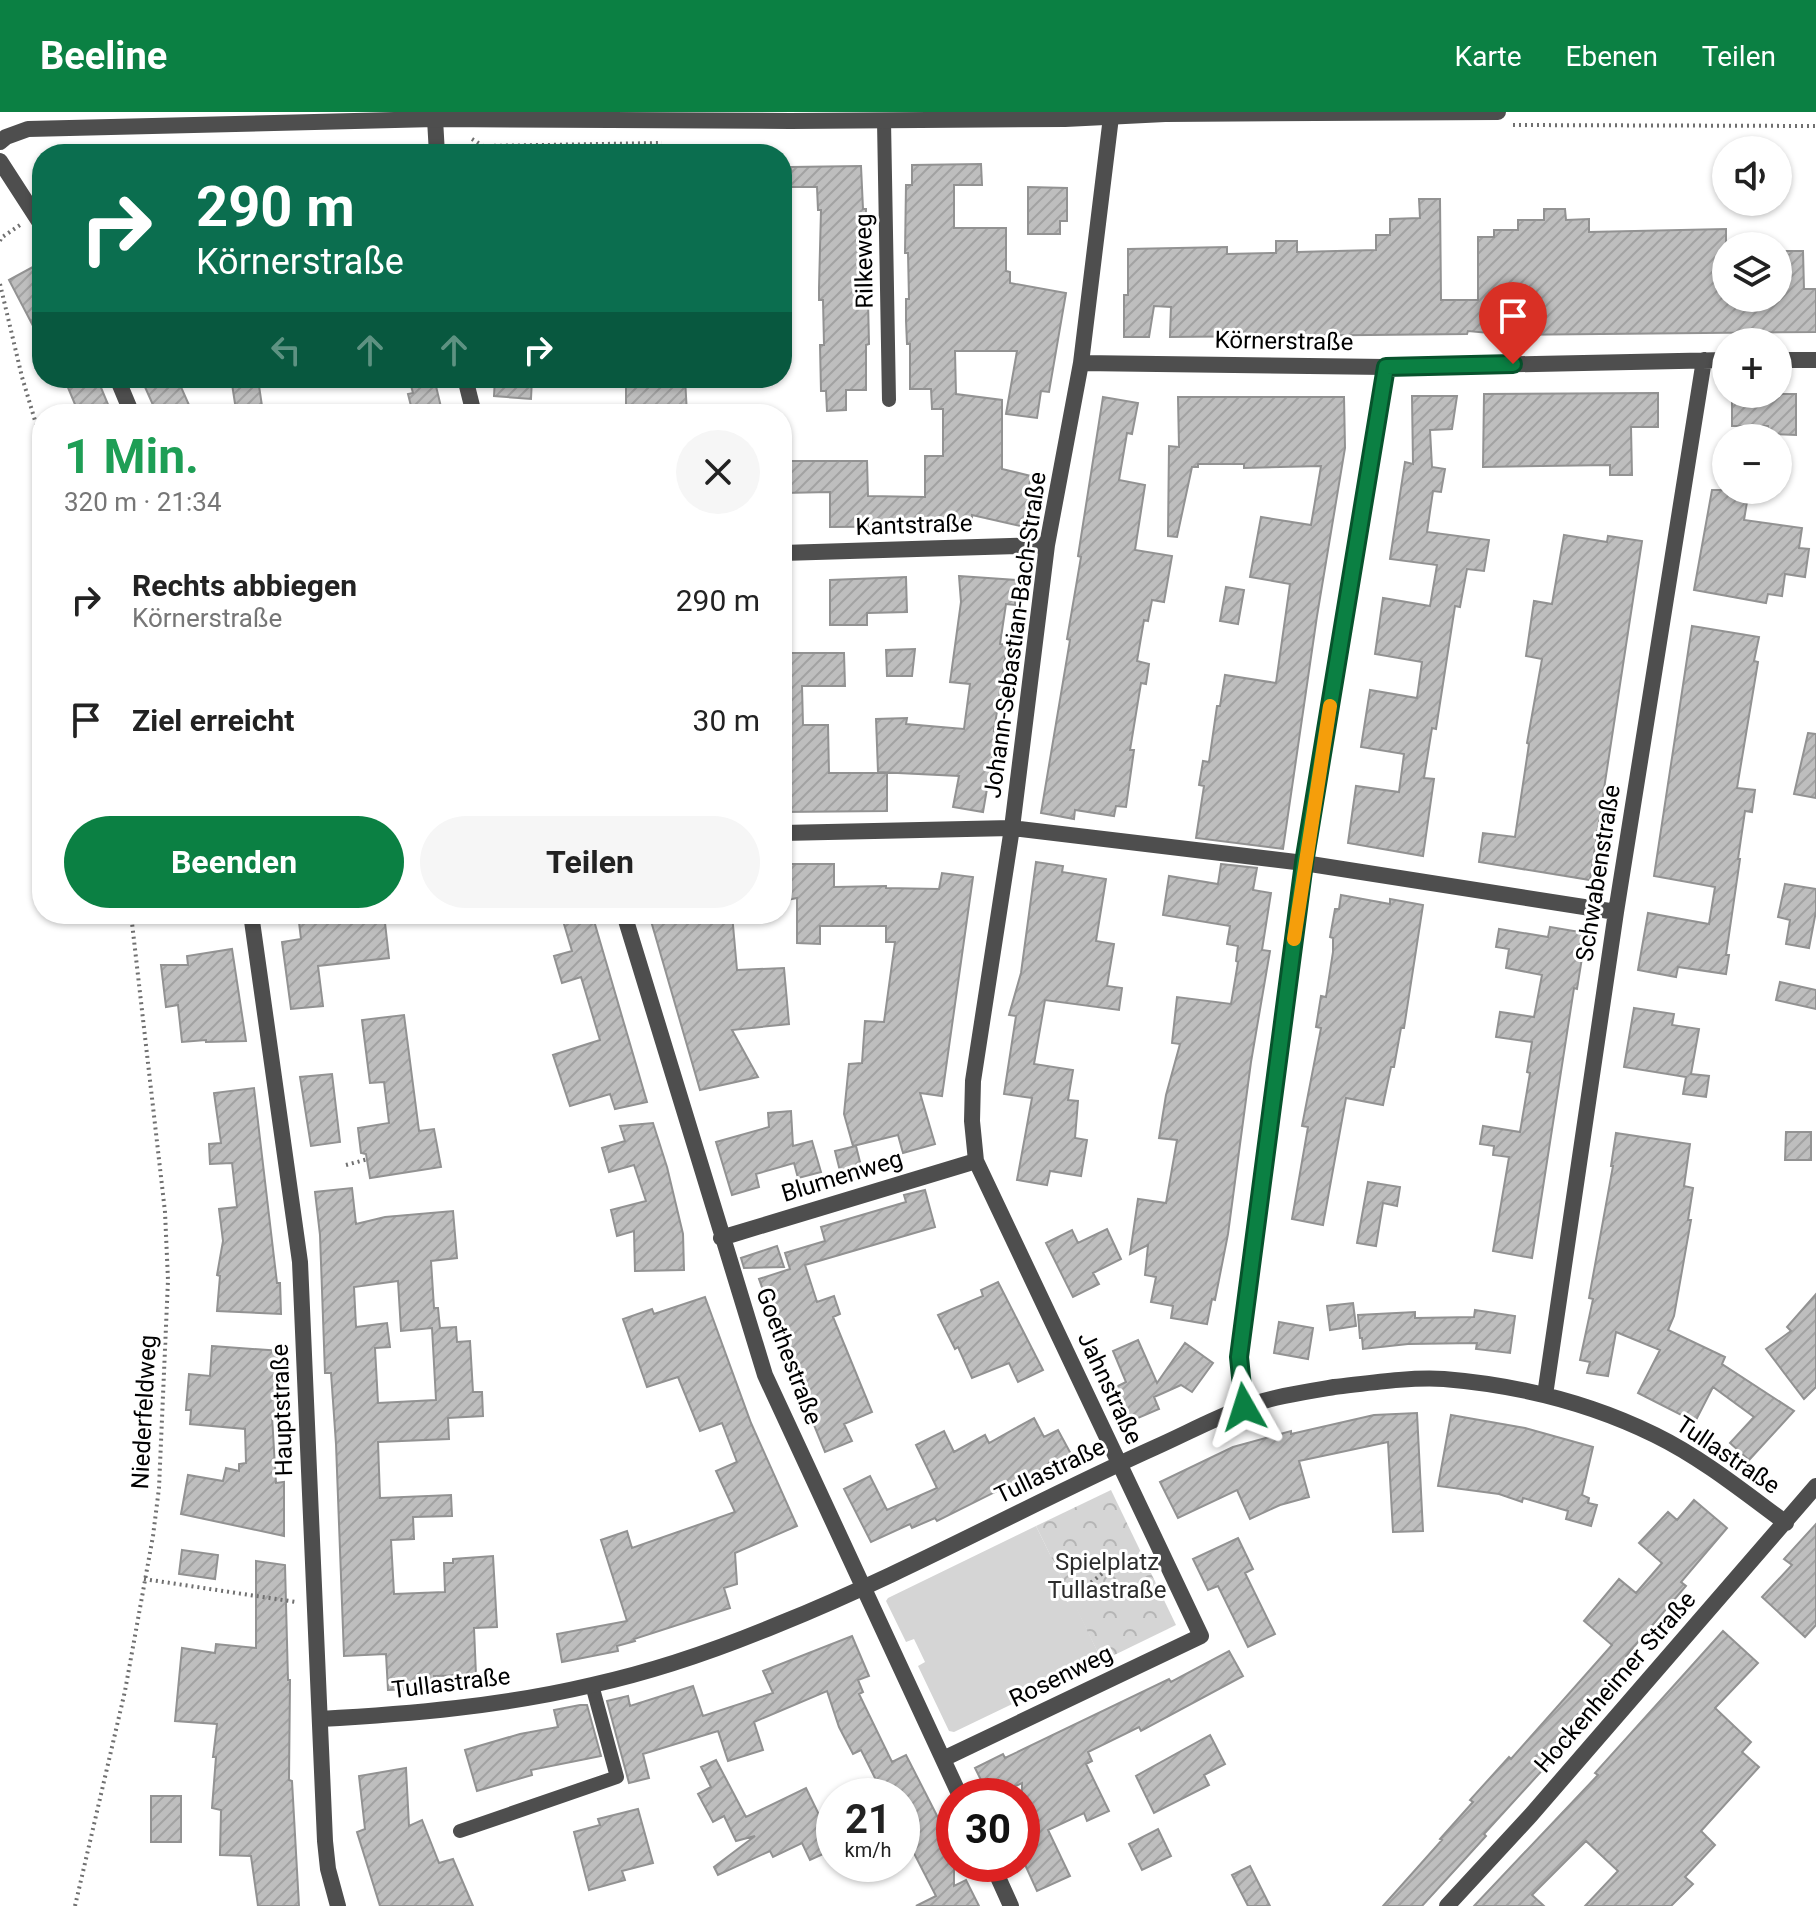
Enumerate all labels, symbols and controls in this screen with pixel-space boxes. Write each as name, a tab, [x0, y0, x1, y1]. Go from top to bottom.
text: Beeline	[40, 34, 167, 78]
text: Karte	[1455, 40, 1522, 73]
text: Ebenen	[1566, 40, 1658, 73]
text: Teilen	[1702, 40, 1776, 73]
map controls	[1712, 136, 1792, 504]
button: sound	[1712, 136, 1792, 216]
text: 290 m	[196, 174, 355, 240]
icon: right	[64, 176, 168, 280]
street label: Rilkeweg	[849, 213, 879, 309]
button: layers	[1712, 232, 1792, 312]
text: Körnerstraße	[196, 241, 404, 283]
pin	[1479, 282, 1547, 364]
icon: arrive	[1491, 294, 1535, 338]
street label: Körnerstraße	[1214, 326, 1354, 356]
icon: left	[264, 328, 308, 372]
icon: ahead	[348, 328, 392, 372]
icon: ahead	[432, 328, 476, 372]
icon: right	[516, 328, 560, 372]
button: +	[1712, 328, 1792, 408]
button: −	[1712, 424, 1792, 504]
text: 1 Min.	[64, 428, 199, 485]
button: close	[676, 430, 760, 514]
street label: Johann-Sebastian-Bach-Straße	[978, 470, 1052, 800]
text: 320 m · 21:34	[64, 487, 222, 517]
street label: Kantstraße	[855, 509, 973, 541]
text: Rechts abbiegen	[132, 568, 357, 603]
icon: right	[64, 578, 108, 622]
text: 290 m	[676, 583, 760, 618]
text: Körnerstraße	[132, 603, 282, 633]
icon: arrive	[64, 698, 108, 742]
text: Ziel erreicht	[132, 703, 294, 738]
text: 30 m	[693, 703, 760, 738]
street label: Schwabenstraße	[1570, 783, 1626, 963]
button: Beenden	[64, 816, 404, 908]
button: Teilen	[420, 816, 760, 908]
street label: Blumenweg	[778, 1144, 906, 1208]
street label: Goethestraße	[750, 1284, 828, 1428]
street label: Jahnstraße	[1072, 1327, 1148, 1449]
street label: Niederfeldweg	[126, 1334, 162, 1490]
street label: Hauptstraße	[266, 1343, 298, 1477]
position arrow	[1202, 1365, 1286, 1449]
street label: Tullastraße	[1671, 1410, 1785, 1500]
street label: Tullastraße	[990, 1432, 1110, 1510]
park label: Spielplatz Tullastraße	[1047, 1548, 1167, 1604]
street label: Hockenheimer Straße	[1529, 1586, 1701, 1778]
street label: Rosenweg	[1005, 1639, 1117, 1713]
street label: Tullastraße	[390, 1662, 512, 1704]
speed limit sign: 30	[936, 1778, 1040, 1882]
text: 21	[845, 1796, 891, 1843]
text: km/h	[845, 1838, 891, 1862]

